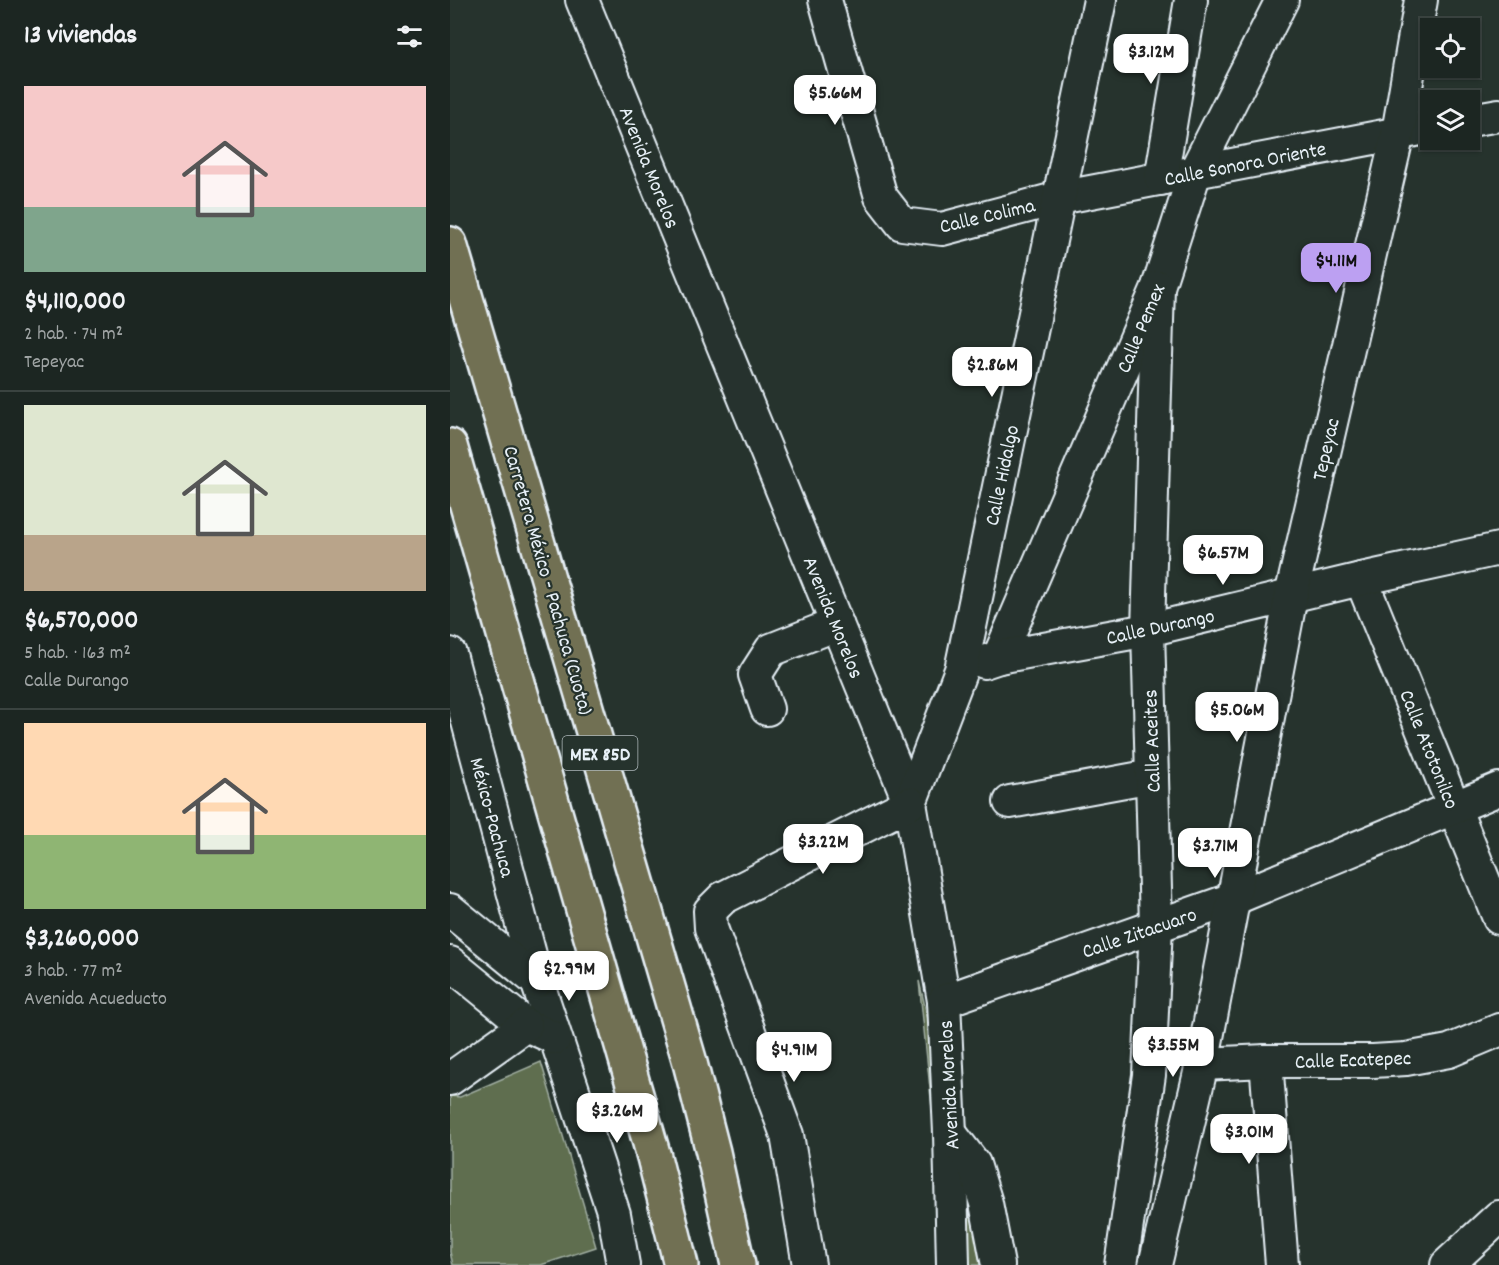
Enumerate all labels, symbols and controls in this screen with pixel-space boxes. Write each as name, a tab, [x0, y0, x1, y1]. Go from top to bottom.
text: 13 viviendas	[24, 18, 137, 55]
map controls	[1420, 18, 1480, 150]
button: locate	[1420, 18, 1480, 78]
icon: filters	[393, 20, 426, 53]
pin: $3.12M	[1102, 34, 1200, 85]
text: $3.12M	[1127, 39, 1175, 67]
pin: $5.66M	[786, 75, 884, 126]
text: $5.66M	[808, 80, 862, 108]
button: layers	[1420, 90, 1480, 150]
street label: Avenida Morelos	[609, 103, 685, 234]
icon: home	[171, 125, 279, 233]
street label: Calle Sonora Oriente	[1162, 136, 1329, 196]
street label: Calle Colima	[937, 192, 1039, 243]
pin: $4.11M	[1287, 243, 1385, 294]
text: $4.11M	[1315, 248, 1357, 276]
street label: Calle Pemex	[1110, 280, 1175, 379]
text: $4,110,000	[24, 284, 126, 321]
text: 2 hab. · 74 m²	[24, 321, 123, 349]
pin: $2.86M	[943, 347, 1041, 398]
text: Tepeyac	[24, 349, 84, 377]
text: $2.86M	[966, 352, 1018, 380]
street label: Tepeyac	[1306, 415, 1350, 484]
street label: Calle Hidalgo	[979, 423, 1029, 529]
street label: Carretera México - Pachuca (Cuota)	[493, 443, 599, 719]
icon: home	[171, 444, 279, 552]
pin: $6.57M	[1174, 535, 1272, 586]
text: $6.57M	[1197, 540, 1249, 568]
street label: Avenida Morelos	[793, 553, 869, 684]
text: $6,570,000	[24, 603, 138, 640]
street label: Calle Durango	[1104, 603, 1218, 655]
text: 5 hab. · 163 m²	[24, 640, 131, 668]
text: Calle Durango	[24, 668, 129, 696]
street label: Calle Atotonilco	[1390, 686, 1465, 814]
street label: Calle Aceites	[1137, 689, 1171, 793]
pin: $5.06M	[1188, 692, 1286, 743]
text: $5.06M	[1209, 697, 1265, 725]
road number: MEX 85D	[562, 736, 638, 770]
street label: México-Pachuca	[460, 755, 521, 882]
icon: home	[171, 762, 279, 870]
pin: $3.22M	[774, 824, 872, 875]
pin: $3.71M	[1166, 828, 1264, 879]
text: $3.22M	[797, 829, 849, 857]
text: $3.71M	[1192, 833, 1238, 861]
street label: Calle Zitacuaro	[1079, 901, 1201, 968]
text: $3,260,000	[24, 921, 139, 958]
pin: $2.99M	[520, 951, 618, 1002]
text: $2.99M	[543, 956, 595, 984]
text: 3 hab. · 77 m²	[24, 958, 123, 986]
text: Avenida Acueducto	[24, 986, 167, 1014]
street label: Avenida Morelos	[933, 1019, 969, 1150]
pin: $3.55M	[1124, 1027, 1222, 1078]
pin: $4.91M	[745, 1032, 843, 1083]
text: $3.55M	[1147, 1032, 1199, 1060]
text: $4.91M	[770, 1037, 818, 1065]
street label: Calle Ecatepec	[1294, 1045, 1412, 1079]
pin: $3.26M	[568, 1093, 666, 1144]
text: $3.26M	[591, 1098, 643, 1126]
pin: $3.01M	[1200, 1114, 1298, 1165]
text: $3.01M	[1224, 1119, 1274, 1147]

